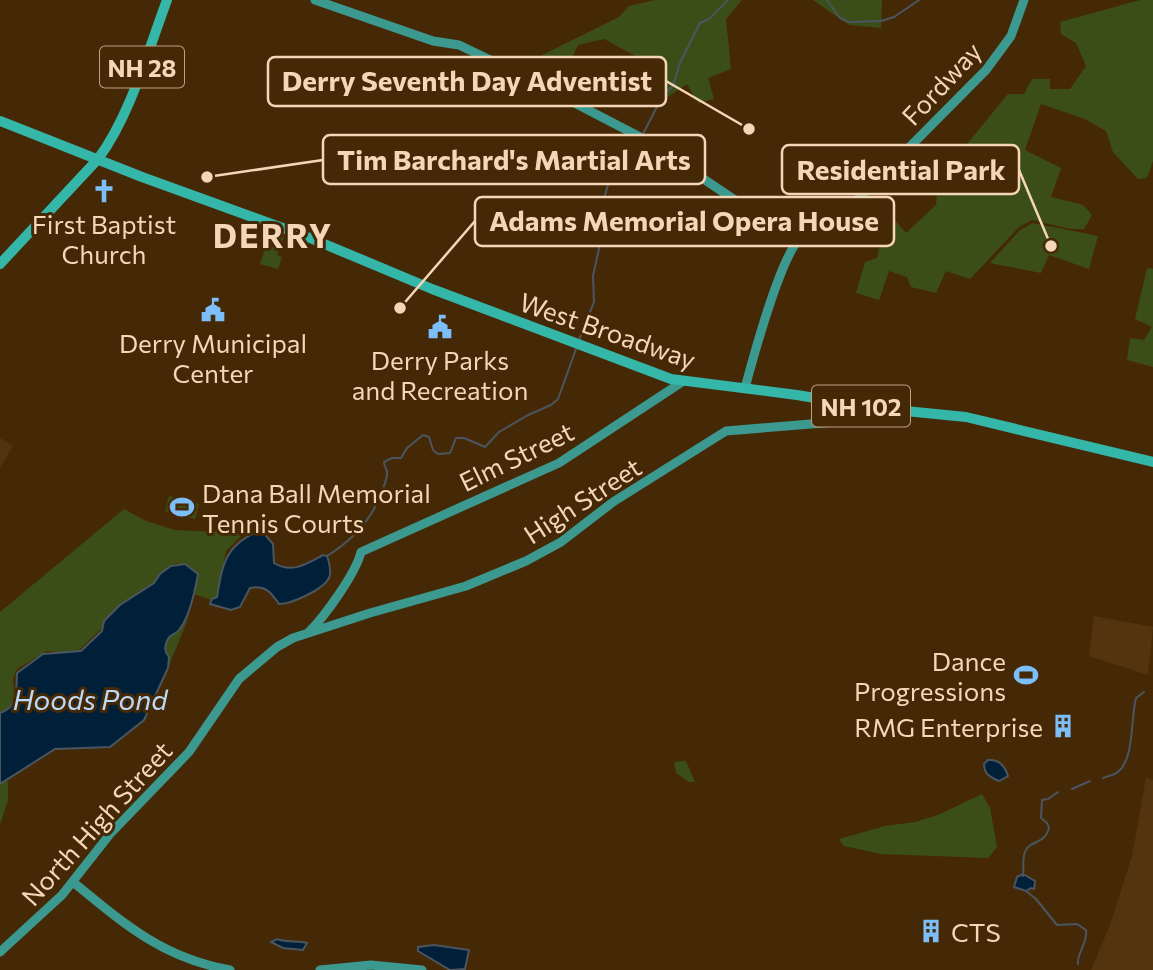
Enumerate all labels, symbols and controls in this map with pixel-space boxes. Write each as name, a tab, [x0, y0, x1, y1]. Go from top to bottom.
street label: Fordway	[895, 35, 987, 131]
road number: NH 28	[100, 46, 184, 88]
callout: Derry Seventh Day Adventist	[268, 57, 666, 106]
text: Derry Seventh Day Adventist	[282, 63, 652, 97]
callout: Tim Barchard's Martial Arts	[323, 135, 705, 184]
text: Tim Barchard's Martial Arts	[337, 142, 691, 176]
callout: Residential Park	[782, 145, 1019, 194]
text: Residential Park	[796, 152, 1006, 186]
church icon: First Baptist Church	[90, 177, 118, 205]
callout: Adams Memorial Opera House	[475, 197, 894, 246]
text: Adams Memorial Opera House	[489, 203, 879, 237]
place label: First Baptist Church	[32, 208, 176, 269]
district label: DERRY	[213, 214, 333, 255]
street label: West Broadway	[516, 285, 700, 375]
public building icon: Derry Municipal Center	[199, 296, 227, 324]
public building icon: Derry Parks and Recreation	[426, 313, 454, 341]
place label: Derry Municipal Center	[119, 327, 307, 388]
place label: Derry Parks and Recreation	[352, 344, 528, 405]
road number: NH 102	[812, 386, 910, 426]
street label: Elm Street	[454, 415, 578, 497]
street label: High Street	[518, 451, 646, 549]
place label: Dana Ball Memorial Tennis Courts	[202, 477, 431, 538]
sports icon: Dana Ball Memorial Tennis Courts	[168, 493, 196, 521]
place label: Dance Progressions	[854, 645, 1006, 706]
sports icon: Dance Progressions	[1012, 661, 1040, 689]
water label: Hoods Pond	[13, 682, 169, 716]
place label: RMG Enterprise	[854, 711, 1043, 742]
building icon: RMG Enterprise	[1049, 712, 1077, 740]
street label: North High Street	[14, 735, 178, 911]
place label: CTS	[951, 916, 1001, 947]
building icon: CTS	[917, 917, 945, 945]

